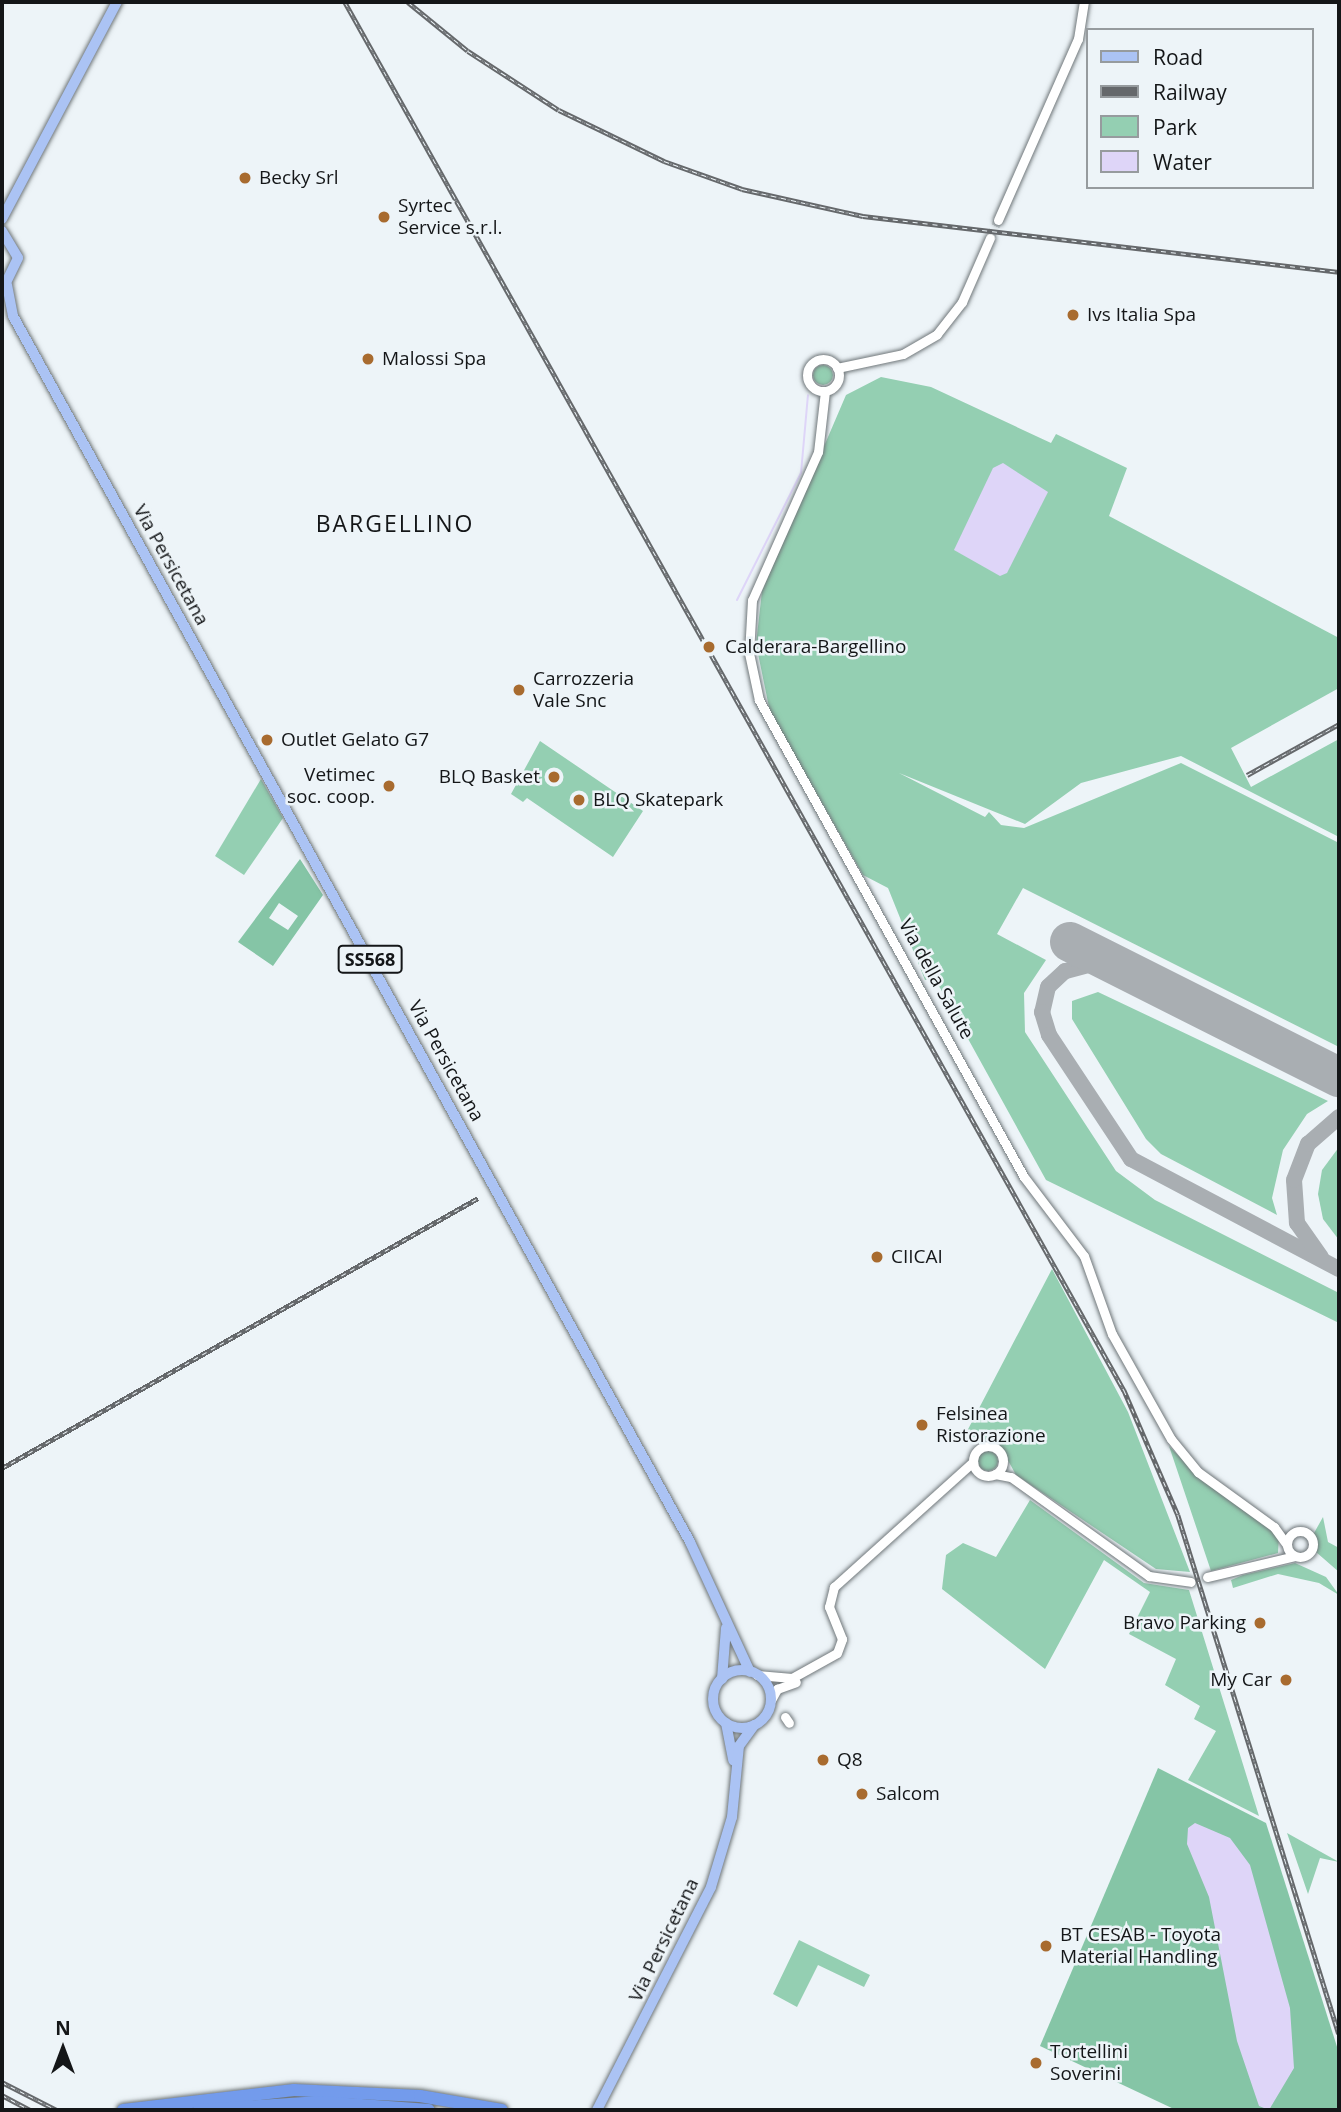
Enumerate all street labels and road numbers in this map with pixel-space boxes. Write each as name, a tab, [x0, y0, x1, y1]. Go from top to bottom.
street label: Via Persicetana	[128, 501, 214, 629]
street label: Via della Salute	[894, 915, 978, 1043]
road number: SS568	[337, 944, 403, 974]
street label: Via Persicetana	[403, 997, 489, 1125]
street label: Via Persicetana	[624, 1874, 704, 2006]

